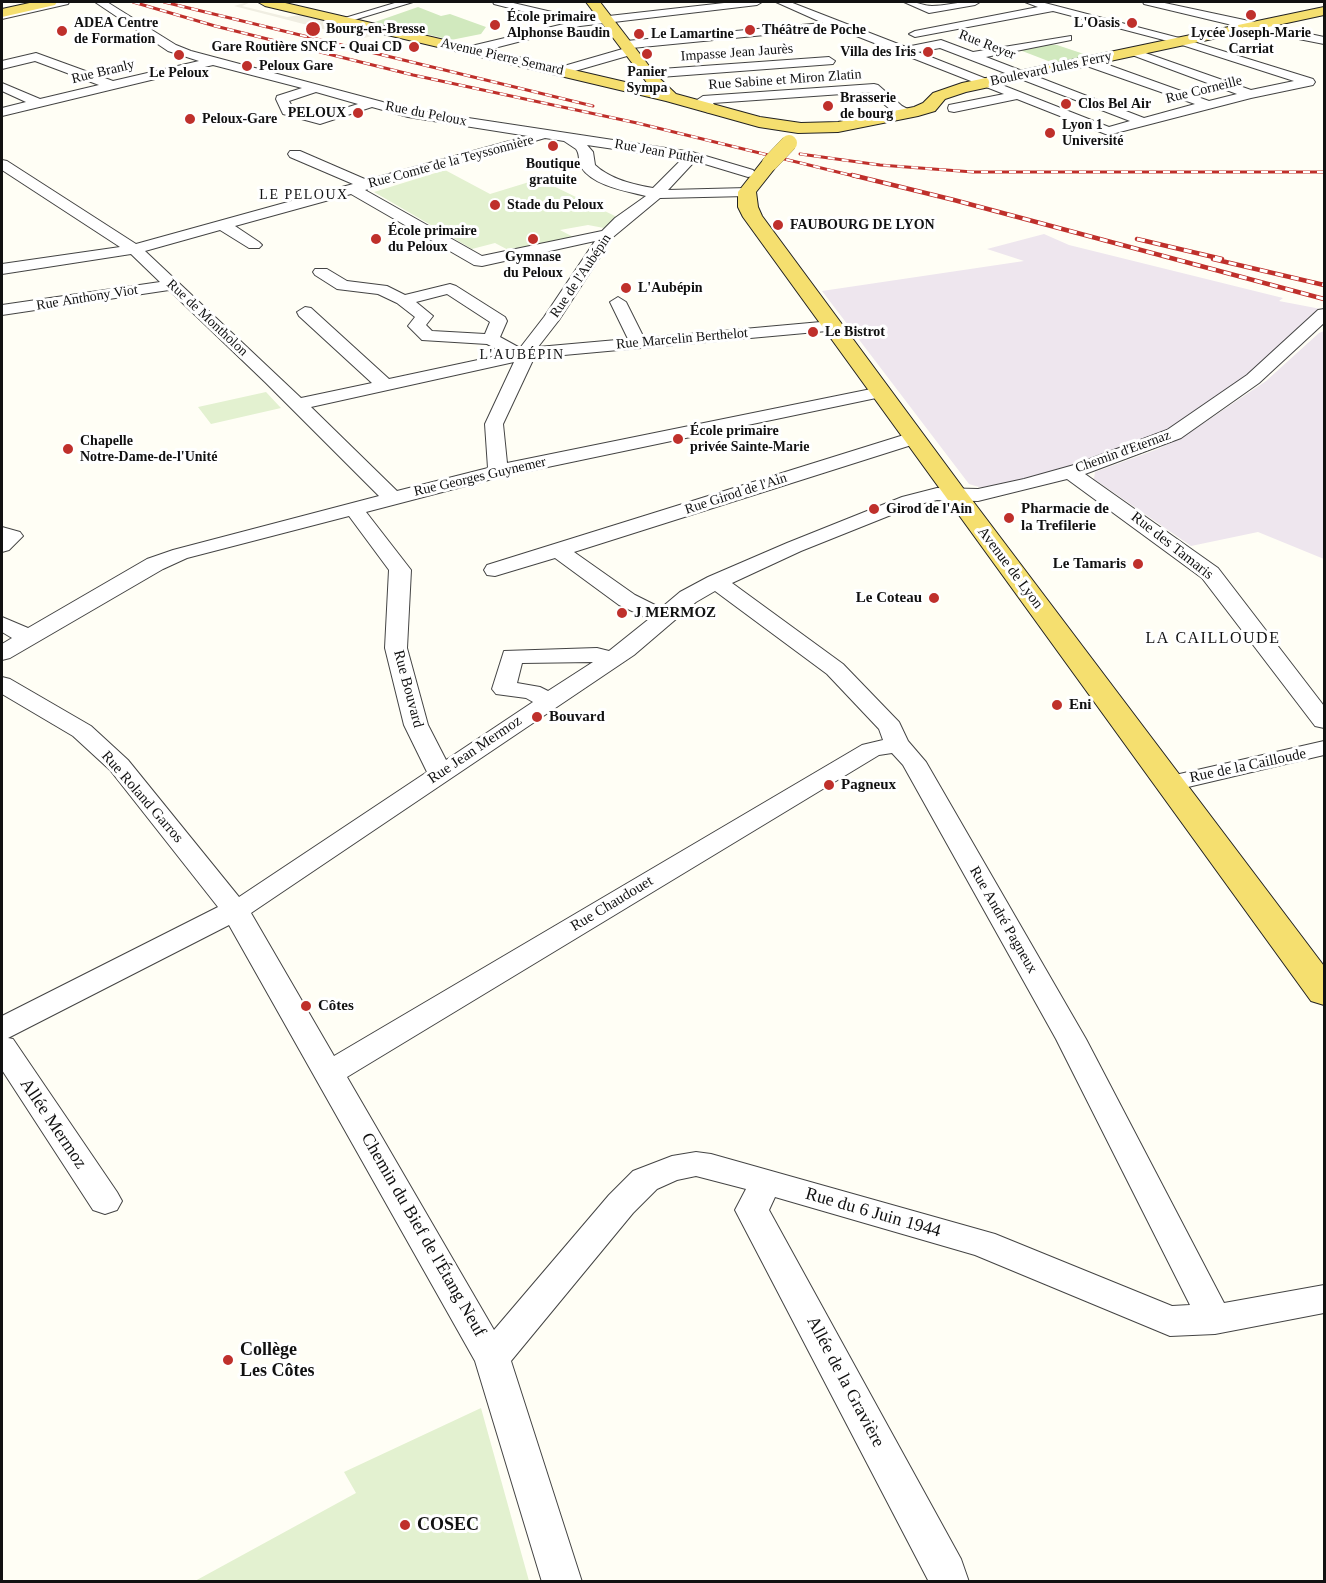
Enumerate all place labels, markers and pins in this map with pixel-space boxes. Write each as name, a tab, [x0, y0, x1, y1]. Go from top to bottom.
marker: Lycée Joseph-Marie Carriat	[1244, 8, 1258, 22]
place label: École primaire Alphonse Baudin	[507, 9, 610, 42]
place label: ADEA Centre de Formation	[74, 15, 158, 48]
place label: L'Oasis	[1074, 15, 1120, 31]
marker: L'Oasis	[1125, 16, 1139, 30]
marker: École primaire Alphonse Baudin	[488, 18, 502, 32]
marker: Bourg-en-Bresse	[304, 20, 322, 38]
place label: Bourg-en-Bresse	[326, 21, 425, 37]
place label: Théâtre de Poche	[762, 22, 866, 38]
marker: Théâtre de Poche	[743, 23, 757, 37]
marker: ADEA Centre de Formation	[55, 24, 69, 38]
place label: Lycée Joseph-Marie Carriat	[1191, 25, 1311, 57]
place label: Le Lamartine	[651, 26, 734, 42]
marker: Le Lamartine	[632, 27, 646, 41]
place label: Gare Routière SNCF - Quai CD	[212, 39, 402, 55]
marker: Gare Routière SNCF - Quai CD	[407, 40, 421, 54]
place label: Villa des Iris	[840, 44, 916, 60]
marker: Villa des Iris	[921, 45, 935, 59]
marker: Panier Sympa	[640, 47, 654, 61]
marker: Le Peloux	[172, 48, 186, 62]
place label: Peloux Gare	[259, 58, 333, 74]
marker: Peloux Gare	[240, 59, 254, 73]
place label: Panier Sympa	[626, 64, 668, 96]
place label: Le Peloux	[149, 65, 209, 81]
place label: Brasserie de bourg	[840, 90, 896, 122]
place label: Clos Bel Air	[1078, 96, 1151, 112]
marker: Clos Bel Air	[1059, 97, 1073, 111]
marker: Brasserie de bourg	[821, 99, 835, 113]
place label: PELOUX	[288, 105, 346, 121]
marker: PELOUX	[351, 106, 365, 120]
place label: Peloux-Gare	[202, 111, 277, 127]
marker: Peloux-Gare	[183, 112, 197, 126]
place label: Lyon 1 Université	[1062, 117, 1123, 150]
marker: Lyon 1 Université	[1043, 126, 1057, 140]
marker: Boutique gratuite	[546, 139, 560, 153]
place label: Boutique gratuite	[526, 156, 580, 188]
place label: Stade du Peloux	[507, 197, 603, 213]
marker: Stade du Peloux	[488, 198, 502, 212]
place label: FAUBOURG DE LYON	[790, 217, 935, 233]
marker: FAUBOURG DE LYON	[771, 218, 785, 232]
place label: École primaire du Peloux	[388, 223, 477, 256]
marker: École primaire du Peloux	[369, 232, 383, 246]
marker: Gymnase du Peloux	[526, 232, 540, 246]
place label: Gymnase du Peloux	[503, 249, 563, 282]
place label: L'Aubépin	[638, 280, 703, 296]
marker: L'Aubépin	[619, 281, 633, 295]
place label: Le Bistrot	[825, 324, 885, 340]
marker: Le Bistrot	[806, 325, 820, 339]
place label: École primaire privée Sainte-Marie	[690, 423, 809, 455]
marker: École primaire privée Sainte-Marie	[671, 432, 685, 446]
place label: Chapelle Notre-Dame-de-l'Unité	[80, 433, 217, 466]
marker: Chapelle Notre-Dame-de-l'Unité	[61, 442, 75, 456]
place label: Pharmacie de la Trefilerie	[1021, 500, 1109, 535]
place label: Girod de l'Ain	[886, 501, 972, 517]
marker: Girod de l'Ain	[867, 502, 881, 516]
marker: Pharmacie de la Trefilerie	[1002, 511, 1016, 525]
place label: Le Tamaris	[1053, 555, 1126, 573]
marker: Le Tamaris	[1131, 557, 1145, 571]
place label: Le Coteau	[856, 589, 922, 607]
marker: Le Coteau	[927, 591, 941, 605]
place label: J MERMOZ	[634, 604, 716, 622]
marker: J MERMOZ	[615, 606, 629, 620]
place label: Eni	[1069, 696, 1092, 714]
marker: Eni	[1050, 698, 1064, 712]
place label: Bouvard	[549, 708, 605, 726]
marker: Bouvard	[530, 710, 544, 724]
place label: Pagneux	[841, 776, 896, 794]
marker: Pagneux	[822, 778, 836, 792]
place label: Côtes	[318, 997, 354, 1015]
marker: Côtes	[299, 999, 313, 1013]
place label: Collège Les Côtes	[240, 1339, 314, 1382]
marker: Collège Les Côtes	[221, 1353, 235, 1367]
place label: COSEC	[417, 1514, 479, 1536]
marker: COSEC	[398, 1518, 412, 1532]

